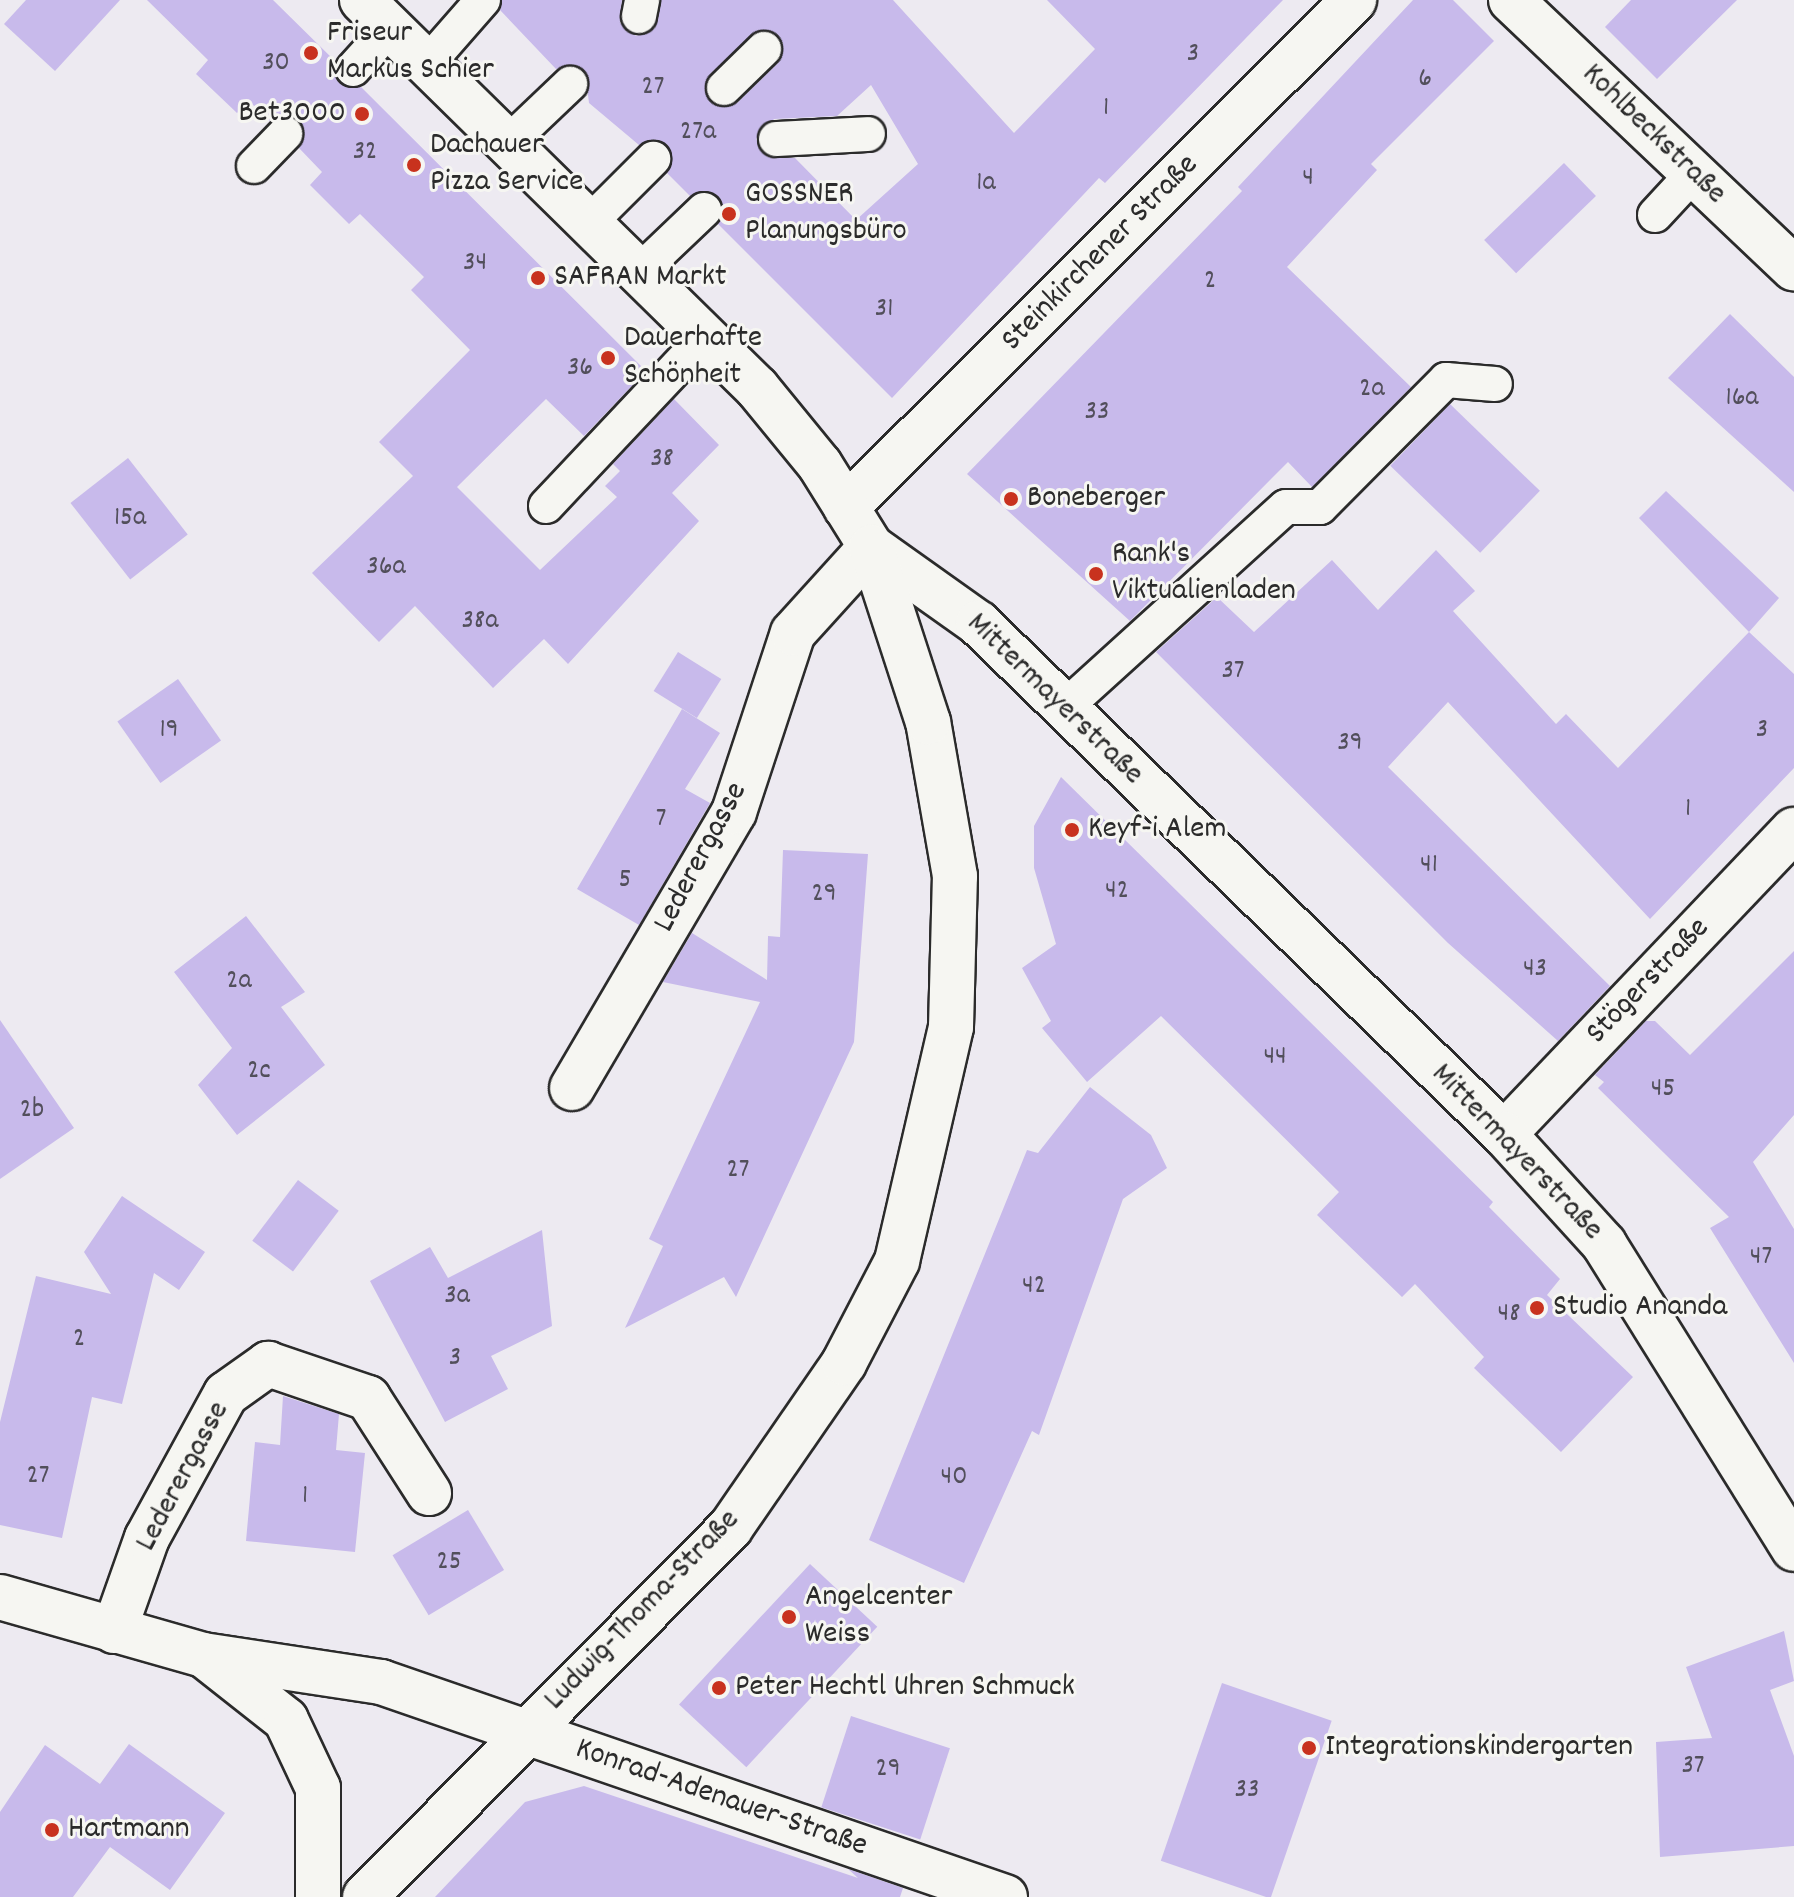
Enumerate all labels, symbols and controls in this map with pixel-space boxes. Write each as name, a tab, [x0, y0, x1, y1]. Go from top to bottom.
place label: Friseur Markus Schier	[327, 16, 494, 91]
house number: 3	[1187, 38, 1199, 72]
marker: Friseur Markus Schier	[302, 44, 320, 62]
house number: 30	[262, 47, 290, 81]
street label: Kohlbeckstraße	[1573, 56, 1733, 214]
house number: 6	[1418, 63, 1432, 97]
house number: 27	[642, 71, 664, 105]
house number: 1	[1103, 92, 1109, 126]
place label: Bet3000	[238, 95, 346, 133]
marker: Bet3000	[353, 105, 371, 123]
house number: 27a	[680, 116, 716, 150]
place label: Dachauer Pizza Service	[430, 128, 583, 203]
house number: 32	[353, 136, 377, 170]
street label: Steinkirchener Straße	[994, 147, 1208, 361]
marker: Dachauer Pizza Service	[405, 156, 423, 174]
house number: 4	[1302, 162, 1314, 196]
house number: 1a	[976, 167, 996, 201]
place label: GOSSNER Planungsbüro	[745, 177, 907, 252]
marker: GOSSNER Planungsbüro	[720, 205, 738, 223]
house number: 34	[463, 247, 487, 281]
place label: SAFRAN Markt	[554, 259, 727, 297]
house number: 2	[1204, 265, 1216, 299]
marker: SAFRAN Markt	[529, 269, 547, 287]
house number: 31	[875, 293, 893, 327]
place label: Dauerhafte Schönheit	[624, 321, 762, 396]
marker: Dauerhafte Schönheit	[599, 349, 617, 367]
house number: 36	[567, 352, 593, 386]
house number: 2a	[1359, 373, 1385, 407]
house number: 16a	[1726, 382, 1758, 416]
house number: 33	[1085, 396, 1109, 430]
house number: 38	[650, 443, 674, 477]
place label: Boneberger	[1027, 480, 1165, 518]
marker: Boneberger	[1002, 490, 1020, 508]
house number: 15a	[114, 502, 146, 536]
place label: Rank's Viktualienladen	[1112, 537, 1296, 612]
house number: 36a	[366, 551, 406, 585]
marker: Rank's Viktualienladen	[1087, 565, 1105, 583]
house number: 38a	[462, 605, 498, 639]
street label: Mittermayerstraße	[957, 606, 1151, 794]
house number: 37	[1221, 655, 1245, 689]
house number: 19	[160, 714, 178, 748]
house number: 3	[1756, 714, 1768, 748]
house number: 39	[1337, 727, 1363, 761]
street label: Lederergasse	[647, 777, 757, 939]
house number: 1	[1685, 793, 1691, 827]
house number: 7	[656, 803, 666, 837]
place label: Keyf-i Alem	[1088, 811, 1226, 849]
marker: Keyf-i Alem	[1063, 821, 1081, 839]
house number: 41	[1420, 849, 1438, 883]
house number: 5	[619, 864, 631, 898]
house number: 42	[1105, 875, 1129, 909]
house number: 29	[811, 878, 837, 912]
street label: Stögerstraße	[1579, 911, 1719, 1053]
house number: 43	[1523, 953, 1547, 987]
house number: 2a	[226, 965, 252, 999]
house number: 44	[1263, 1041, 1287, 1075]
house number: 2c	[247, 1055, 271, 1089]
street label: Mittermayerstraße	[1422, 1056, 1610, 1250]
house number: 45	[1651, 1073, 1675, 1107]
house number: 2b	[20, 1094, 44, 1128]
house number: 27	[727, 1154, 749, 1188]
house number: 47	[1750, 1241, 1772, 1275]
house number: 42	[1022, 1270, 1046, 1304]
house number: 3a	[444, 1280, 470, 1314]
place label: Studio Ananda	[1553, 1289, 1727, 1327]
house number: 48	[1498, 1298, 1520, 1332]
marker: Studio Ananda	[1528, 1299, 1546, 1317]
house number: 2	[73, 1323, 85, 1357]
house number: 3	[449, 1342, 461, 1376]
street label: Lederergasse	[129, 1396, 239, 1558]
house number: 27	[27, 1460, 49, 1494]
house number: 40	[941, 1461, 967, 1495]
house number: 1	[302, 1480, 308, 1514]
street label: Ludwig-Thoma-Straße	[537, 1502, 749, 1720]
house number: 25	[436, 1546, 462, 1580]
place label: Angelcenter Weiss	[805, 1580, 952, 1655]
marker: Angelcenter Weiss	[780, 1608, 798, 1626]
place label: Peter Hechtl Uhren Schmuck	[735, 1669, 1075, 1707]
marker: Peter Hechtl Uhren Schmuck	[710, 1679, 728, 1697]
place label: Integrationskindergarten	[1325, 1729, 1633, 1767]
street label: Konrad-Adenauer-Straße	[570, 1731, 872, 1867]
marker: Integrationskindergarten	[1300, 1739, 1318, 1757]
house number: 37	[1681, 1750, 1705, 1784]
house number: 29	[875, 1753, 901, 1787]
house number: 33	[1235, 1774, 1259, 1808]
place label: Hartmann	[68, 1811, 190, 1849]
marker: Hartmann	[43, 1821, 61, 1839]

